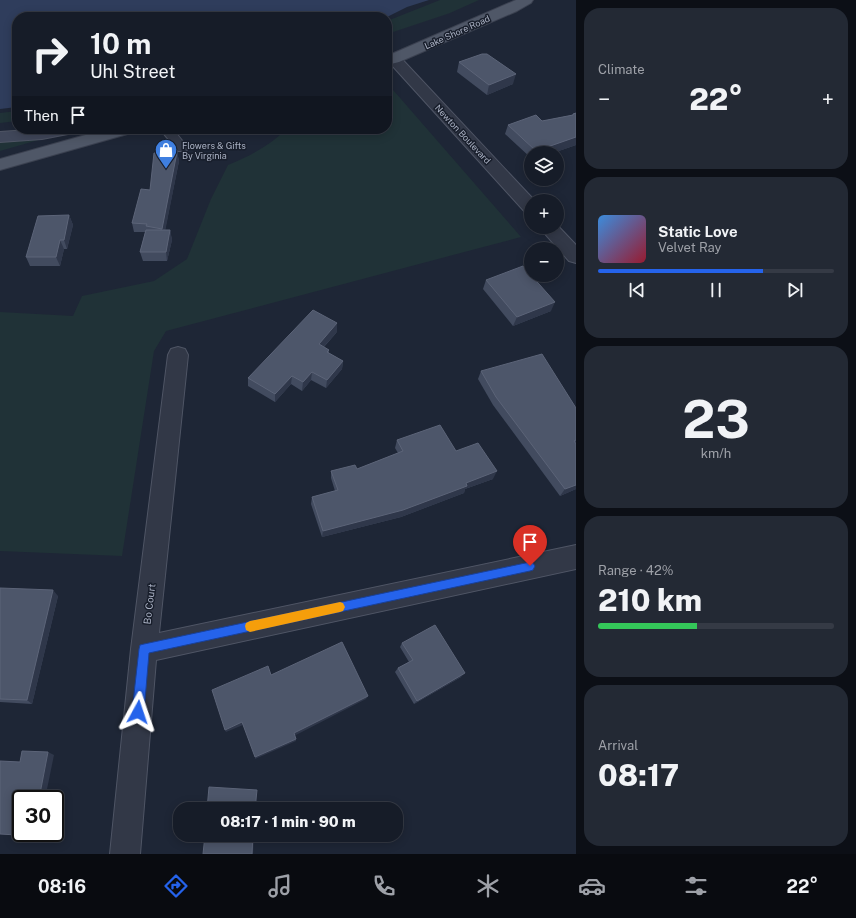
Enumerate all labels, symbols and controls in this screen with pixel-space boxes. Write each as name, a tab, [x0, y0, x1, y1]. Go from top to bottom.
street label: Lake Shore Road	[423, 13, 491, 51]
text: 10 m	[90, 27, 151, 60]
icon: right	[24, 28, 76, 80]
text: Uhl Street	[90, 61, 175, 82]
text: Climate	[598, 62, 645, 77]
text: 22°	[689, 81, 743, 117]
text: −	[598, 86, 610, 112]
text: +	[822, 86, 834, 112]
street label: Newton Boulevard	[433, 102, 493, 166]
icon: arrive	[67, 104, 89, 126]
text: Then	[24, 107, 59, 124]
shop icon: Flowers & Gifts By Virginia	[153, 137, 179, 170]
place label: Flowers & Gifts By Virginia	[182, 140, 246, 161]
map controls	[524, 146, 564, 282]
button: layers	[524, 146, 564, 186]
button: +	[524, 194, 564, 234]
text: Static Love	[658, 223, 738, 240]
text: Velvet Ray	[658, 240, 722, 255]
button: −	[524, 242, 564, 282]
icon: previous	[626, 279, 648, 301]
icon: pause	[705, 279, 727, 301]
icon: next	[784, 279, 806, 301]
text: 23	[682, 389, 750, 450]
text: km/h	[701, 446, 731, 461]
pin	[513, 525, 547, 566]
icon: arrive	[519, 531, 541, 553]
text: Range · 42%	[598, 563, 673, 578]
text: 210 km	[598, 582, 702, 618]
street label: Bo Court	[141, 583, 157, 625]
position arrow	[117, 691, 159, 733]
text: Arrival	[598, 738, 638, 753]
text: 08:17	[598, 757, 679, 793]
speed limit sign: 30	[12, 790, 64, 842]
text: 08:17 · 1 min · 90 m	[220, 813, 356, 830]
icon: directions	[162, 872, 190, 900]
icon: music	[266, 872, 294, 900]
icon: phone	[370, 872, 398, 900]
icon: climate	[474, 872, 502, 900]
icon: car	[578, 872, 606, 900]
icon: filters	[682, 872, 710, 900]
text: 08:16	[38, 876, 86, 897]
text: 22°	[787, 876, 818, 897]

